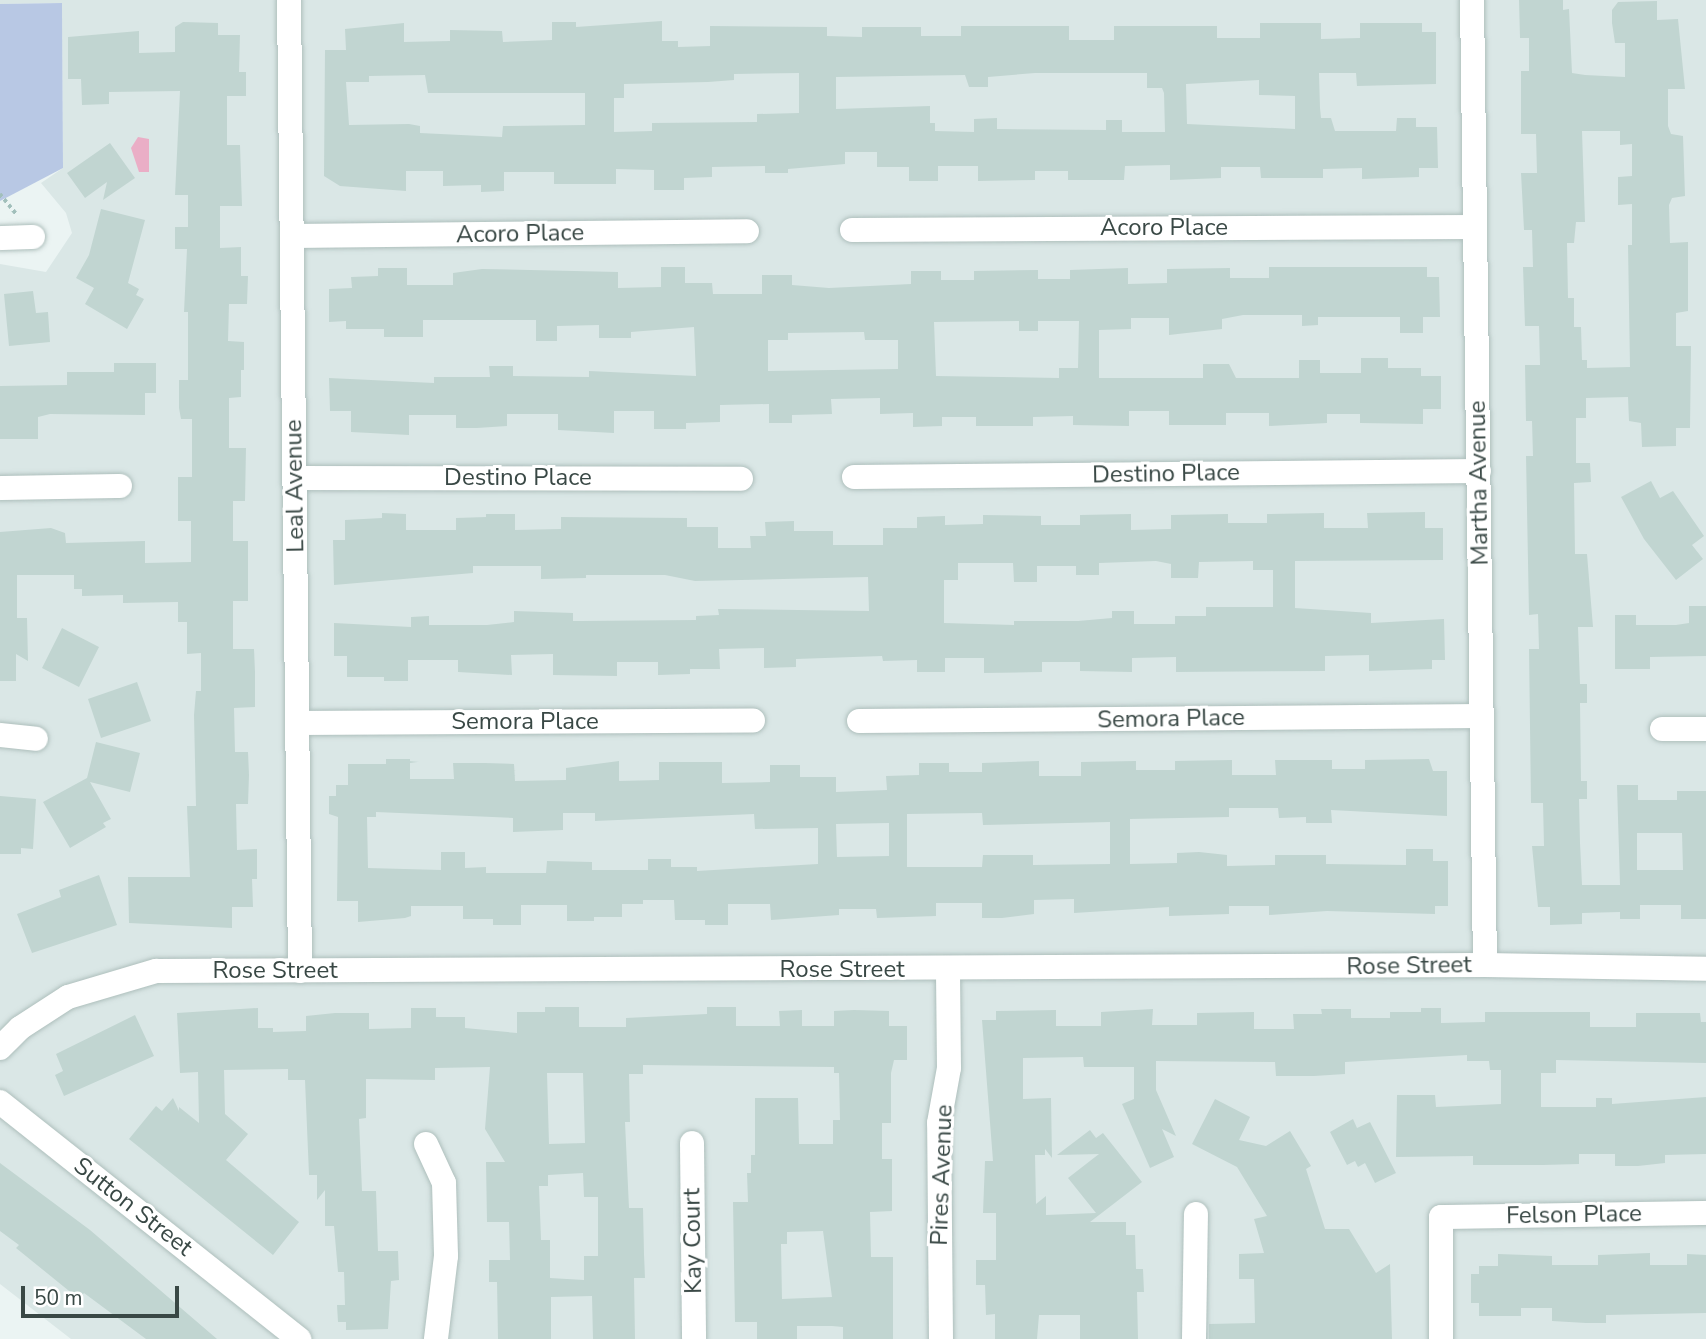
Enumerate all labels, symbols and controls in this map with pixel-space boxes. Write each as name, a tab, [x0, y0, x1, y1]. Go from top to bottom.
street label: Acoro Place	[1100, 214, 1228, 242]
street label: Acoro Place	[456, 218, 584, 250]
street label: Martha Avenue	[1463, 400, 1495, 566]
street label: Leal Avenue	[279, 419, 311, 553]
street label: Destino Place	[1092, 458, 1240, 490]
street label: Destino Place	[444, 464, 592, 492]
street label: Semora Place	[1097, 703, 1245, 735]
street label: Semora Place	[451, 708, 599, 736]
street label: Rose Street	[1346, 951, 1472, 981]
street label: Rose Street	[779, 956, 905, 984]
street label: Rose Street	[212, 957, 338, 985]
street label: Pires Avenue	[925, 1104, 959, 1246]
street label: Sutton Street	[68, 1152, 198, 1262]
street label: Kay Court	[678, 1188, 708, 1294]
street label: Felson Place	[1506, 1199, 1642, 1231]
scale bar	[24, 1272, 182, 1316]
text: 50 m	[34, 1284, 83, 1312]

